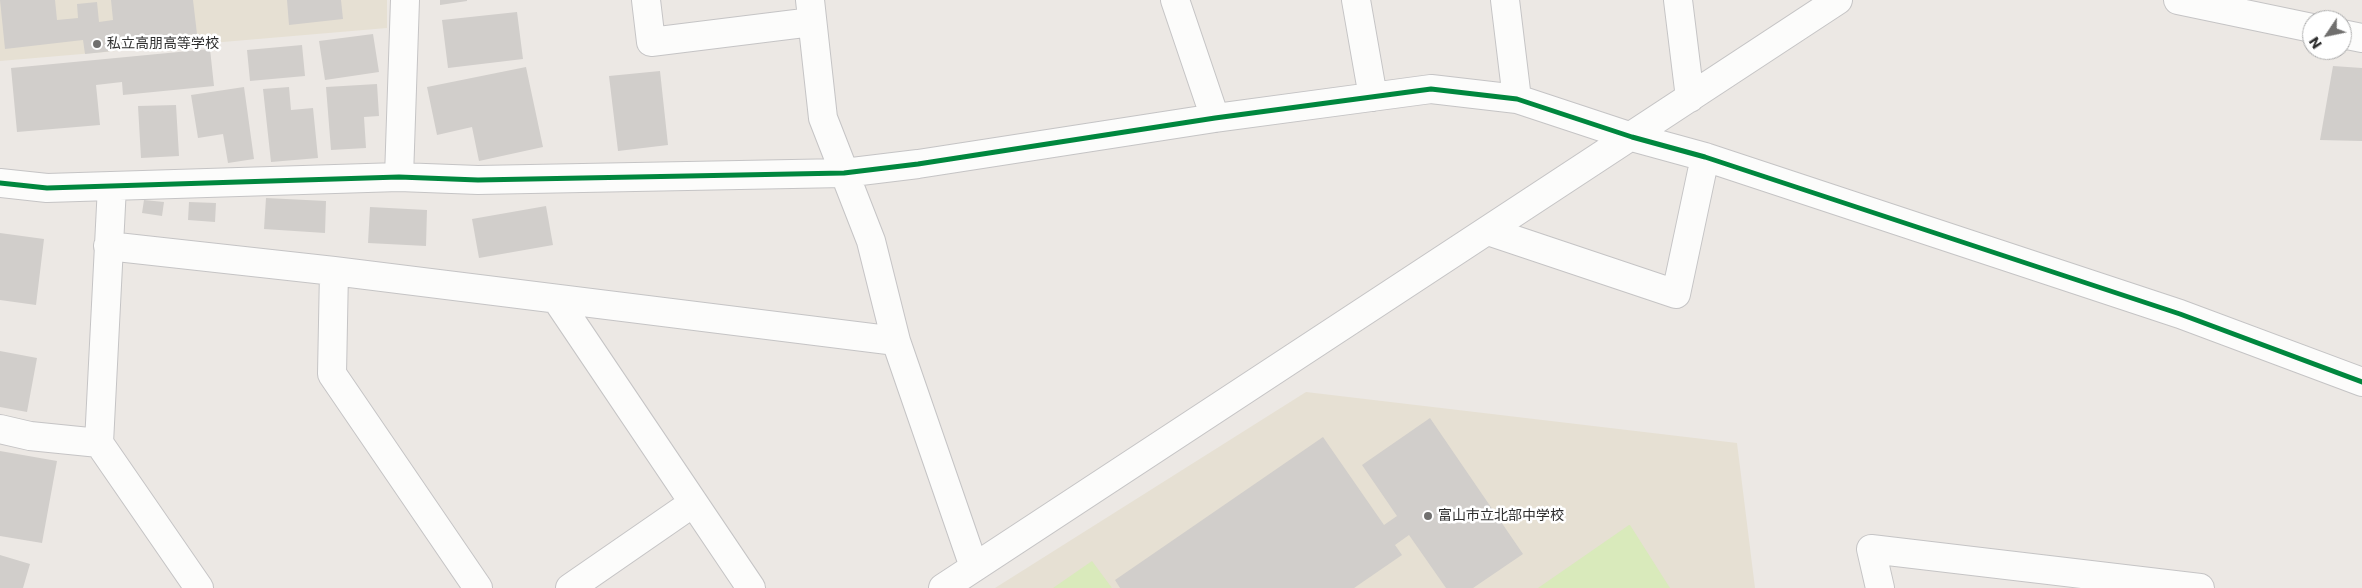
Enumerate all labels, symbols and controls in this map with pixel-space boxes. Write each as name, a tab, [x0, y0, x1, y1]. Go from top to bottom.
north arrow	[2302, 10, 2352, 60]
text: N	[2304, 33, 2327, 53]
place label: 私立高朋高等学校	[107, 36, 219, 52]
marker: 私立高朋高等学校	[91, 38, 103, 50]
place label: 富山市立北部中学校	[1438, 508, 1564, 524]
marker: 富山市立北部中学校	[1422, 510, 1434, 522]

